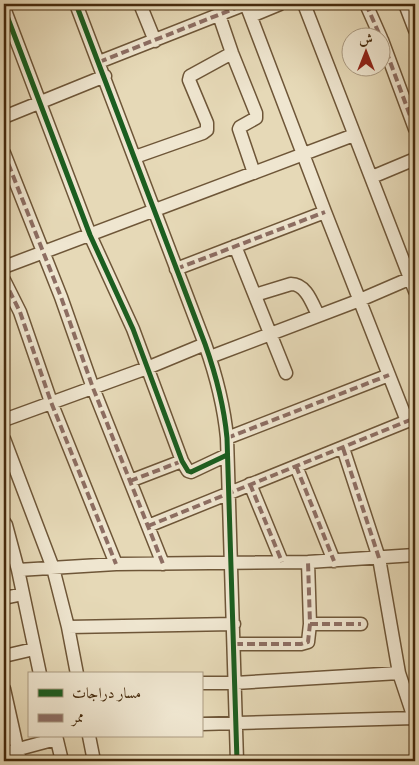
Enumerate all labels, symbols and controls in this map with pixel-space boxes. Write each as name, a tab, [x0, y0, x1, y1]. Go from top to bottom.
north arrow	[342, 28, 392, 78]
text: ش	[359, 30, 373, 48]
legend	[28, 672, 202, 738]
text: مسار دراجات	[72, 683, 141, 702]
text: ممر	[70, 707, 84, 727]

